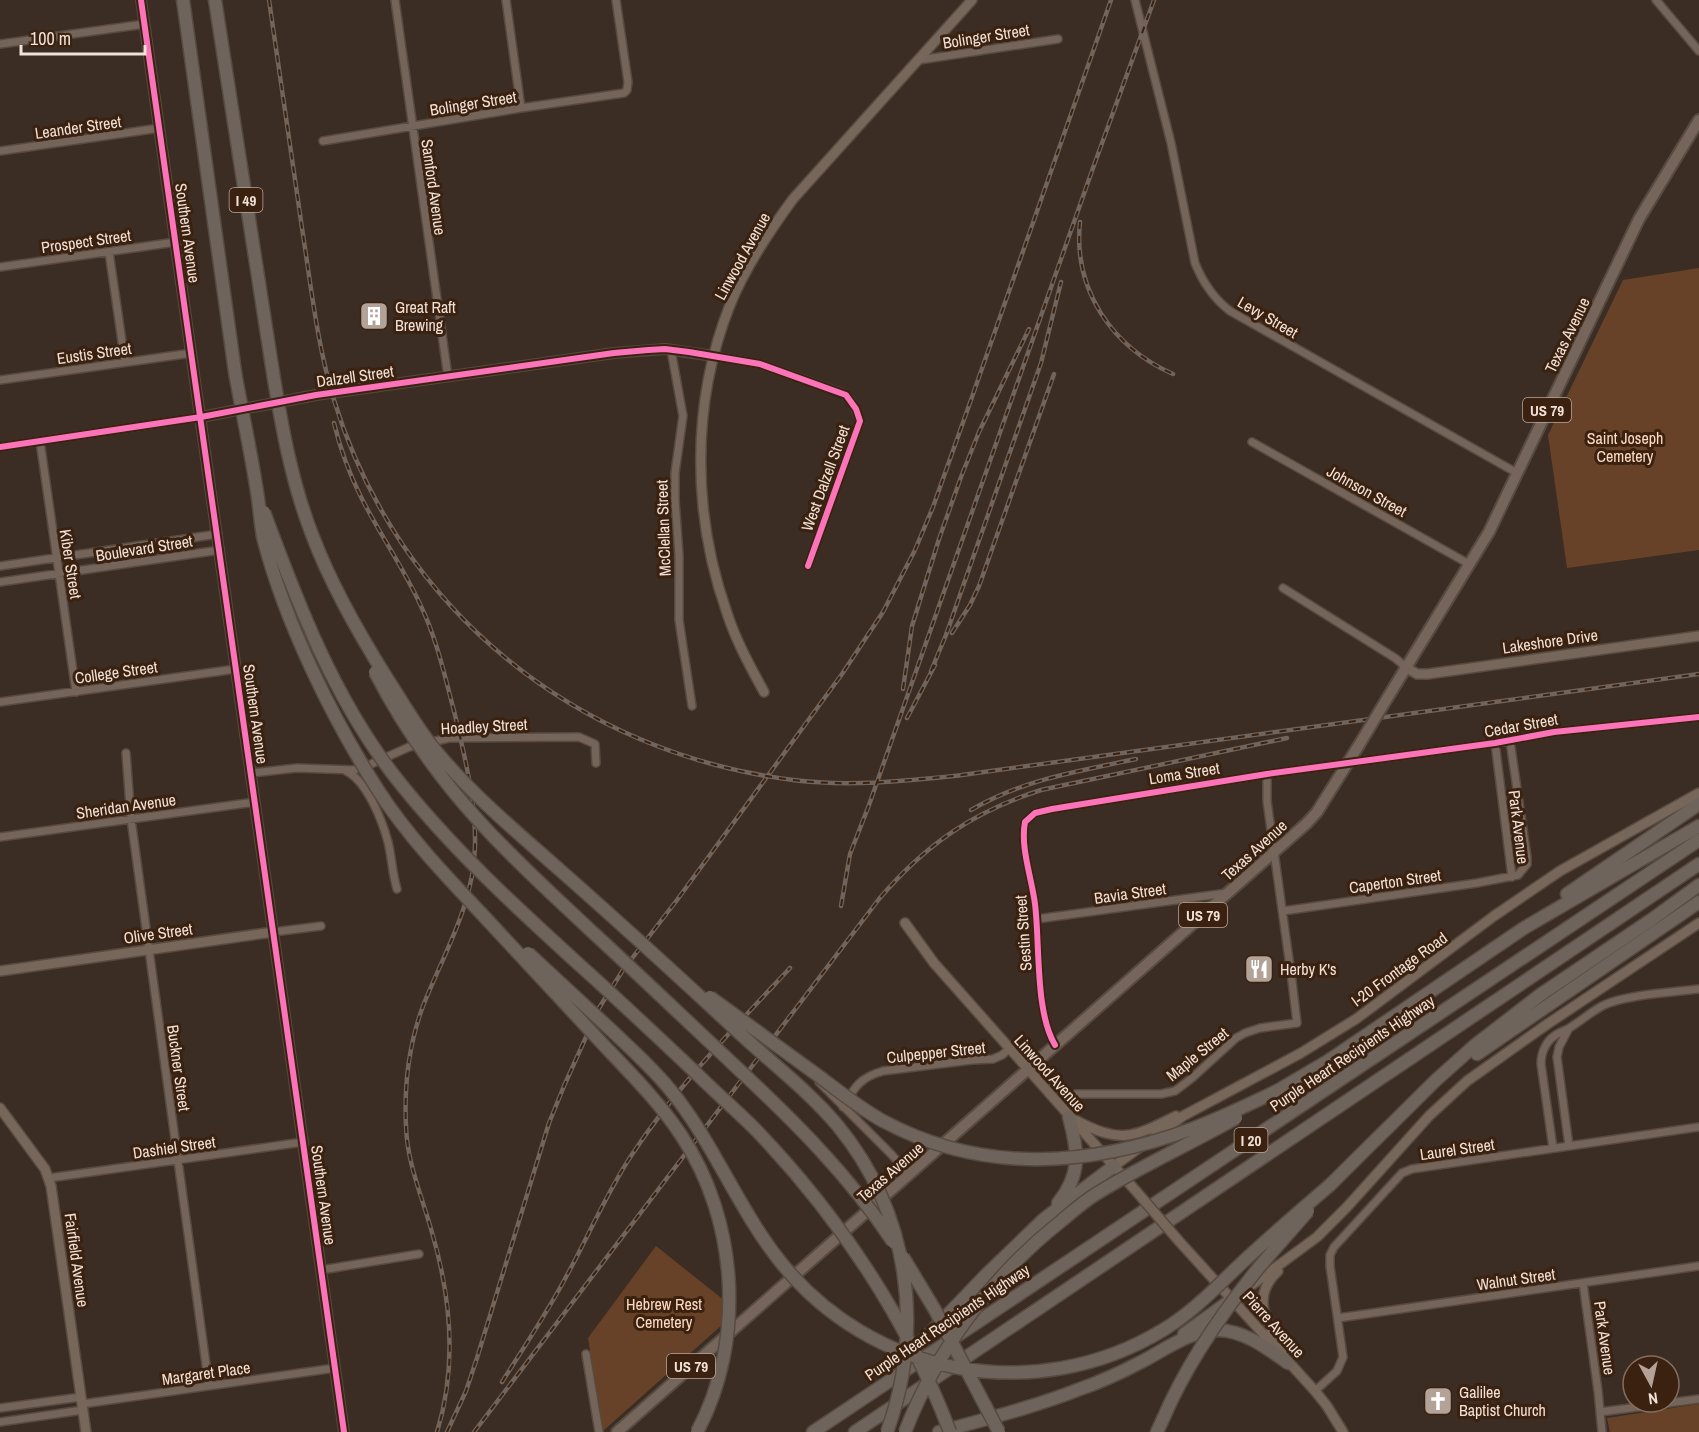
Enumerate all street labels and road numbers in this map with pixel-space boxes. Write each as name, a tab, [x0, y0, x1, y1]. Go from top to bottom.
street label: Bolinger Street	[941, 18, 1031, 54]
street label: Bolinger Street	[428, 85, 518, 121]
street label: Leander Street	[33, 110, 123, 144]
street label: Samford Avenue	[416, 138, 452, 236]
street label: Southern Avenue	[170, 182, 206, 284]
road number: I 49	[230, 188, 262, 212]
street label: Linwood Avenue	[709, 208, 775, 304]
street label: Prospect Street	[40, 224, 133, 258]
street label: Levy Street	[1234, 291, 1303, 343]
street label: Texas Avenue	[1539, 294, 1595, 376]
street label: Eustis Street	[55, 337, 133, 369]
street label: Dalzell Street	[315, 360, 396, 392]
road number: US 79	[1523, 398, 1571, 422]
street label: West Dalzell Street	[796, 422, 854, 534]
street label: Johnson Street	[1323, 460, 1411, 522]
street label: McClellan Street	[650, 479, 676, 576]
street label: Kiber Street	[55, 528, 87, 601]
street label: Boulevard Street	[94, 529, 194, 567]
street label: Lakeshore Drive	[1501, 623, 1599, 659]
street label: College Street	[73, 655, 159, 689]
street label: Southern Avenue	[238, 663, 274, 765]
street label: Cedar Street	[1482, 708, 1560, 742]
street label: Hoadley Street	[440, 713, 528, 739]
street label: Loma Street	[1147, 756, 1221, 789]
street label: Sheridan Avenue	[75, 788, 177, 824]
street label: Park Avenue	[1504, 789, 1534, 865]
street label: Texas Avenue	[1216, 815, 1292, 885]
street label: Caperton Street	[1348, 864, 1443, 898]
street label: Bavia Street	[1093, 877, 1168, 909]
street label: Sestin Street	[1009, 894, 1037, 972]
road number: US 79	[1179, 903, 1227, 927]
street label: Olive Street	[122, 917, 194, 949]
street label: I-20 Frontage Road	[1347, 927, 1451, 1011]
street label: Purple Heart Recipients Highway	[1265, 989, 1439, 1117]
street label: Maple Street	[1161, 1022, 1233, 1086]
street label: Buckner Street	[162, 1023, 196, 1113]
street label: Linwood Avenue	[1009, 1030, 1091, 1116]
street label: Culpepper Street	[886, 1036, 987, 1068]
road number: I 20	[1234, 1128, 1268, 1152]
street label: Dashiel Street	[131, 1130, 217, 1164]
street label: Laurel Street	[1418, 1133, 1496, 1165]
street label: Texas Avenue	[852, 1137, 928, 1207]
street label: Southern Avenue	[306, 1144, 342, 1246]
street label: Fairfield Avenue	[60, 1212, 94, 1308]
street label: Purple Heart Recipients Highway	[860, 1258, 1034, 1386]
street label: Walnut Street	[1475, 1263, 1557, 1295]
street label: Pierre Avenue	[1238, 1286, 1310, 1362]
street label: Park Avenue	[1589, 1300, 1621, 1376]
road number: US 79	[667, 1354, 715, 1378]
street label: Margaret Place	[160, 1356, 252, 1390]

